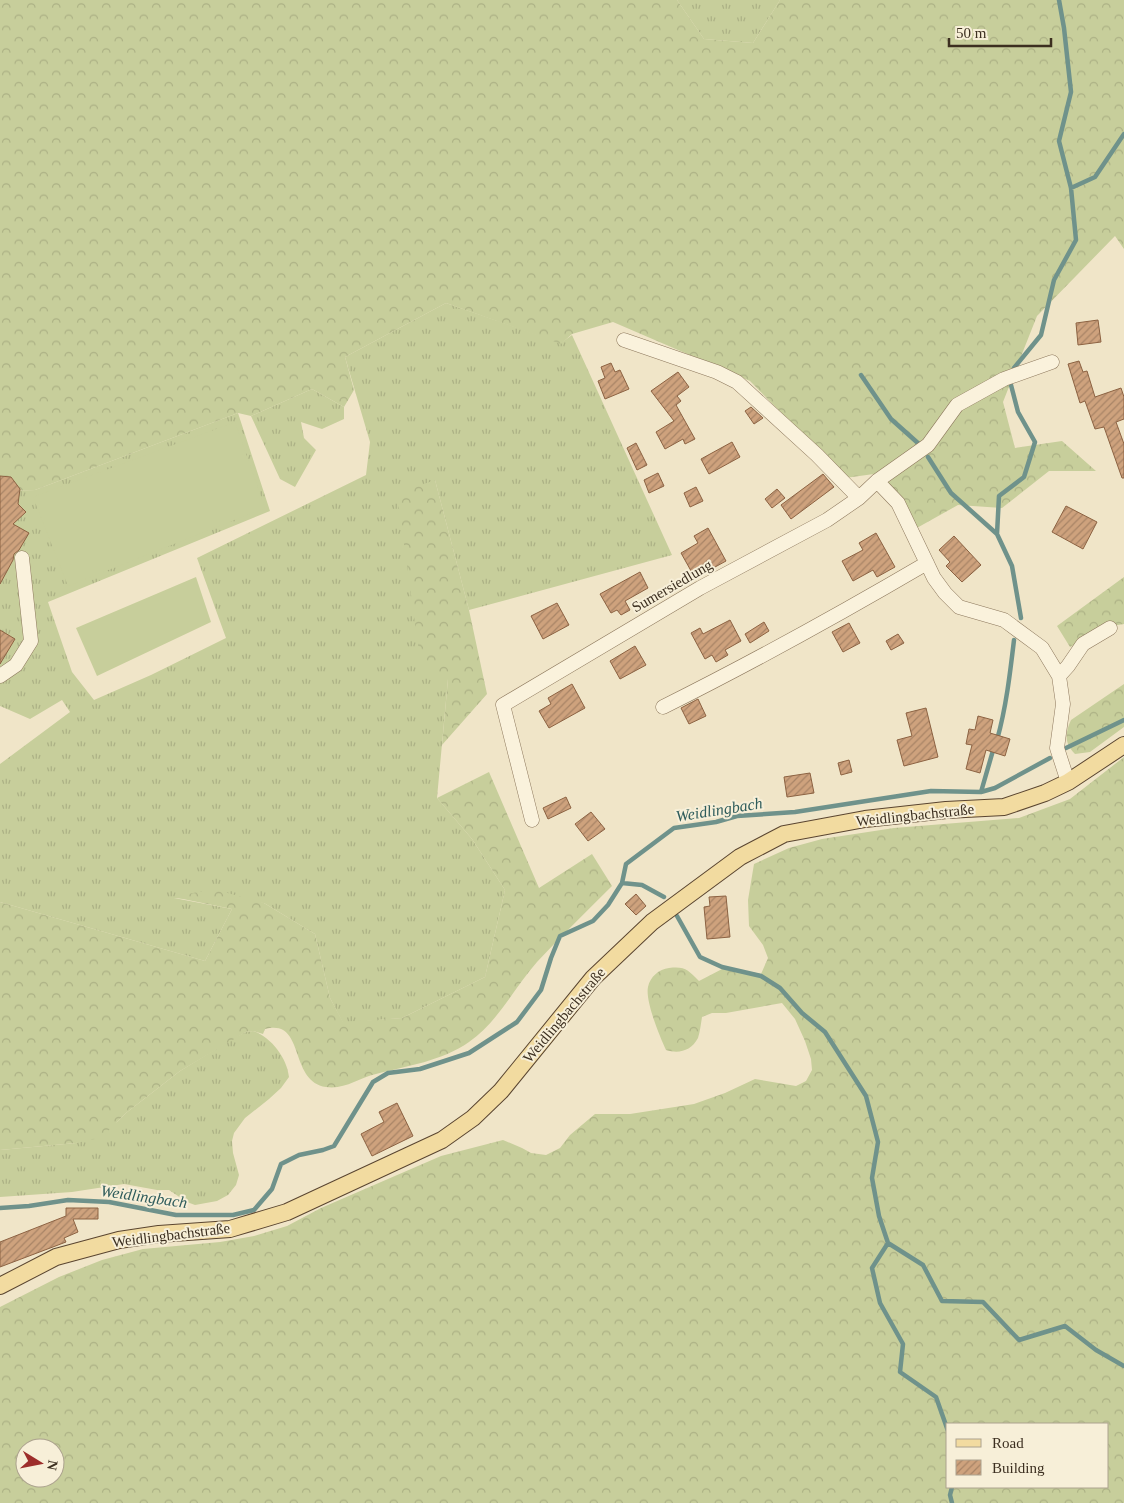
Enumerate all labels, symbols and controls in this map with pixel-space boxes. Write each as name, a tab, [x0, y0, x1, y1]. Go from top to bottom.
scale bar	[949, 15, 1052, 47]
text: 50 m	[956, 25, 987, 41]
street label: Sumersiedlung	[629, 556, 715, 615]
water label: Weidlingbach	[675, 794, 764, 826]
street label: Weidlingbachstraße	[855, 801, 975, 829]
street label: Weidlingbachstraße	[520, 964, 609, 1066]
water label: Weidlingbach	[99, 1182, 188, 1212]
street label: Weidlingbachstraße	[111, 1220, 231, 1250]
legend	[946, 1423, 1109, 1488]
text: Road	[992, 1435, 1024, 1451]
north arrow	[15, 1438, 65, 1488]
text: N	[44, 1459, 61, 1471]
text: Building	[992, 1460, 1045, 1476]

